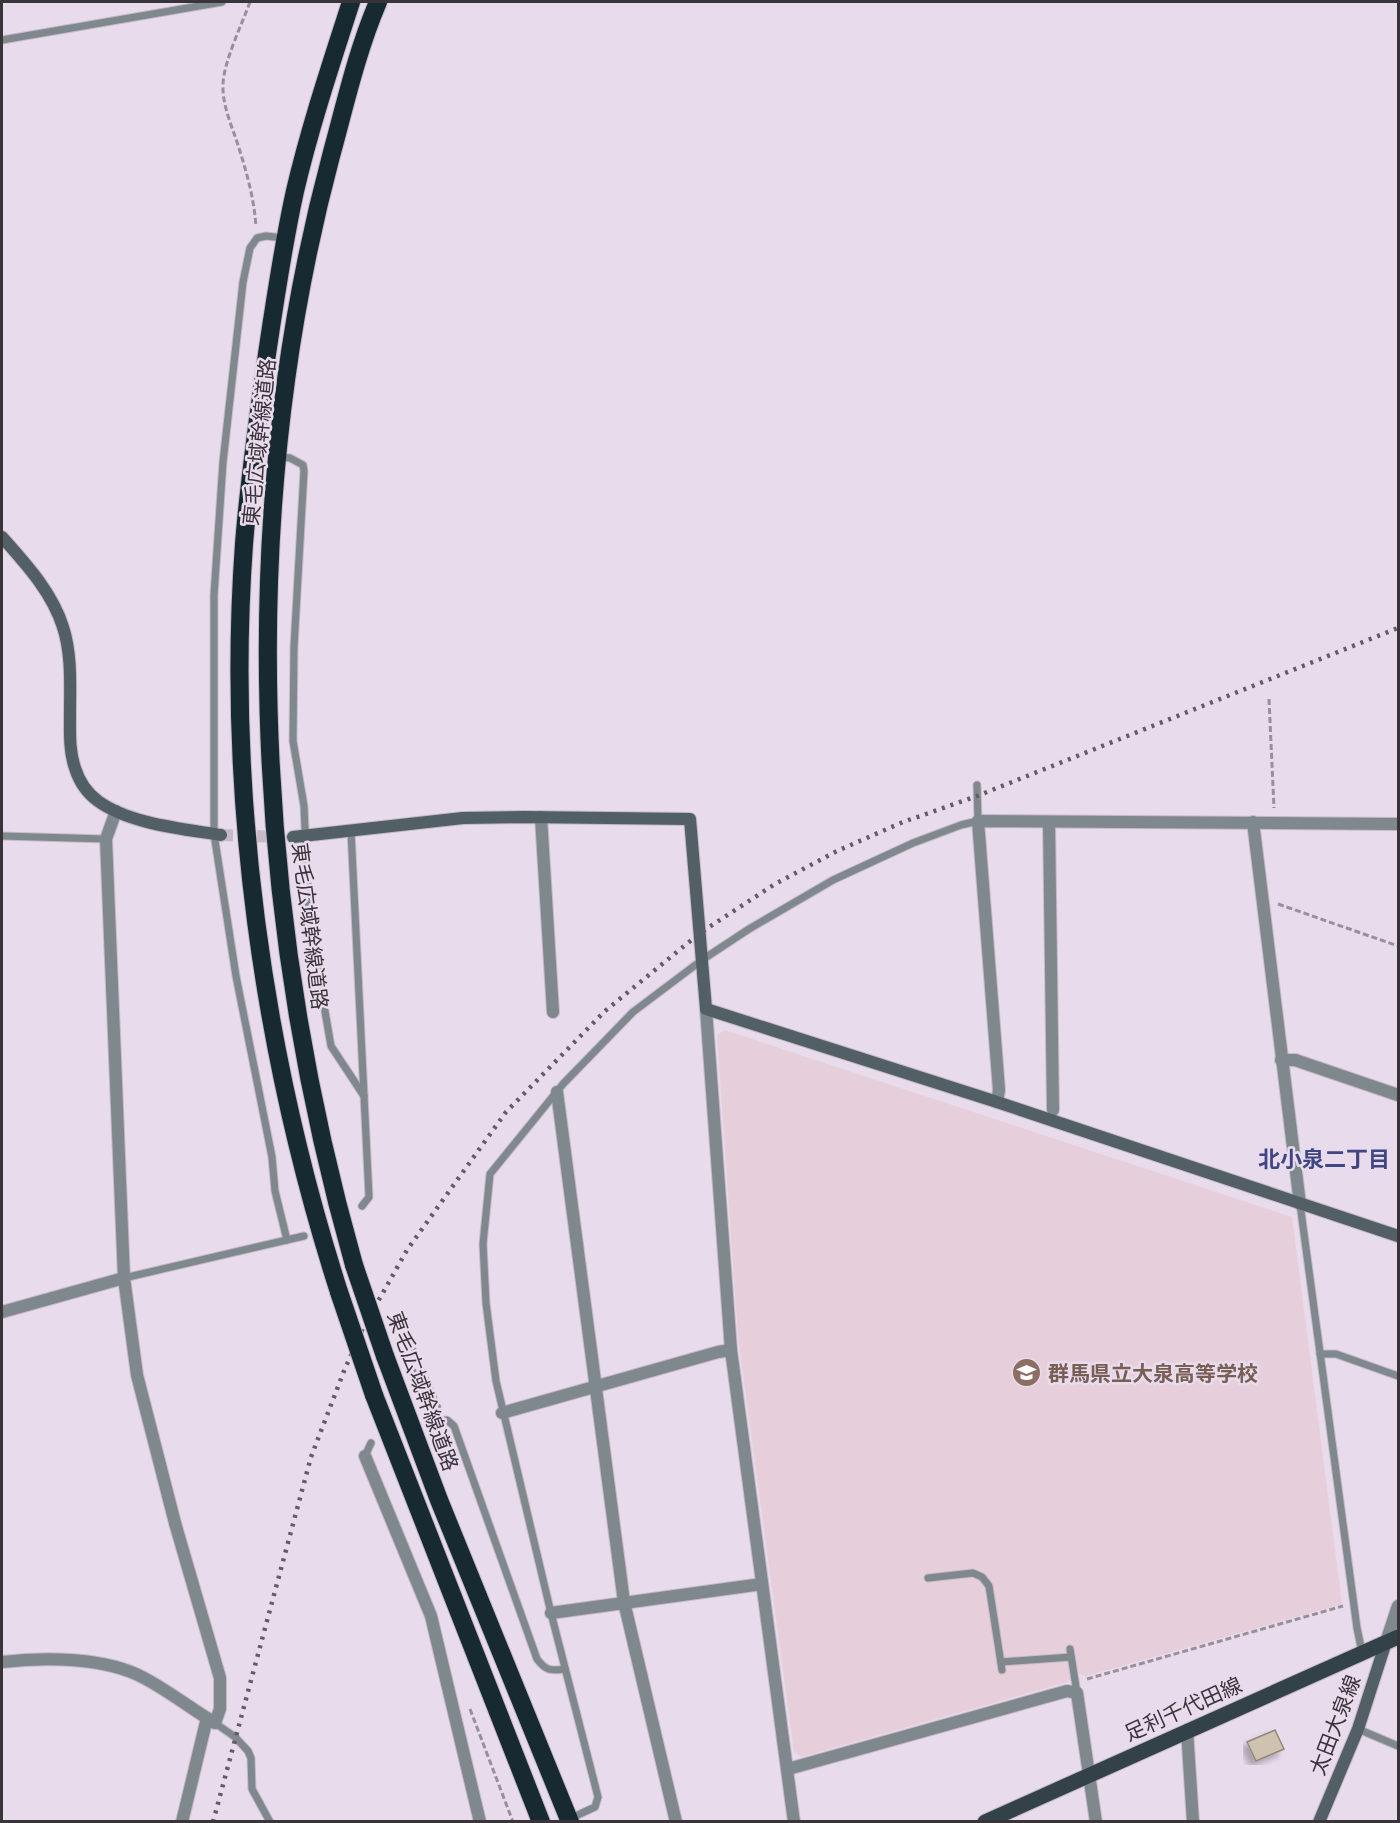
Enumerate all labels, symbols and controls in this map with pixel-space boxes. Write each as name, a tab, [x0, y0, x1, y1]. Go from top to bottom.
street label: 東毛広域幹線道路	[237, 357, 281, 527]
street label: 東毛広域幹線道路	[286, 841, 334, 1011]
district label: 北小泉二丁目	[1258, 1145, 1390, 1173]
street label: 東毛広域幹線道路	[382, 1307, 464, 1475]
school or university icon: 群馬県立大泉高等学校	[1011, 1357, 1043, 1389]
place label: 群馬県立大泉高等学校	[1048, 1360, 1258, 1387]
street label: 足利千代田線	[1120, 1671, 1246, 1747]
street label: 太田大泉線	[1304, 1671, 1366, 1779]

